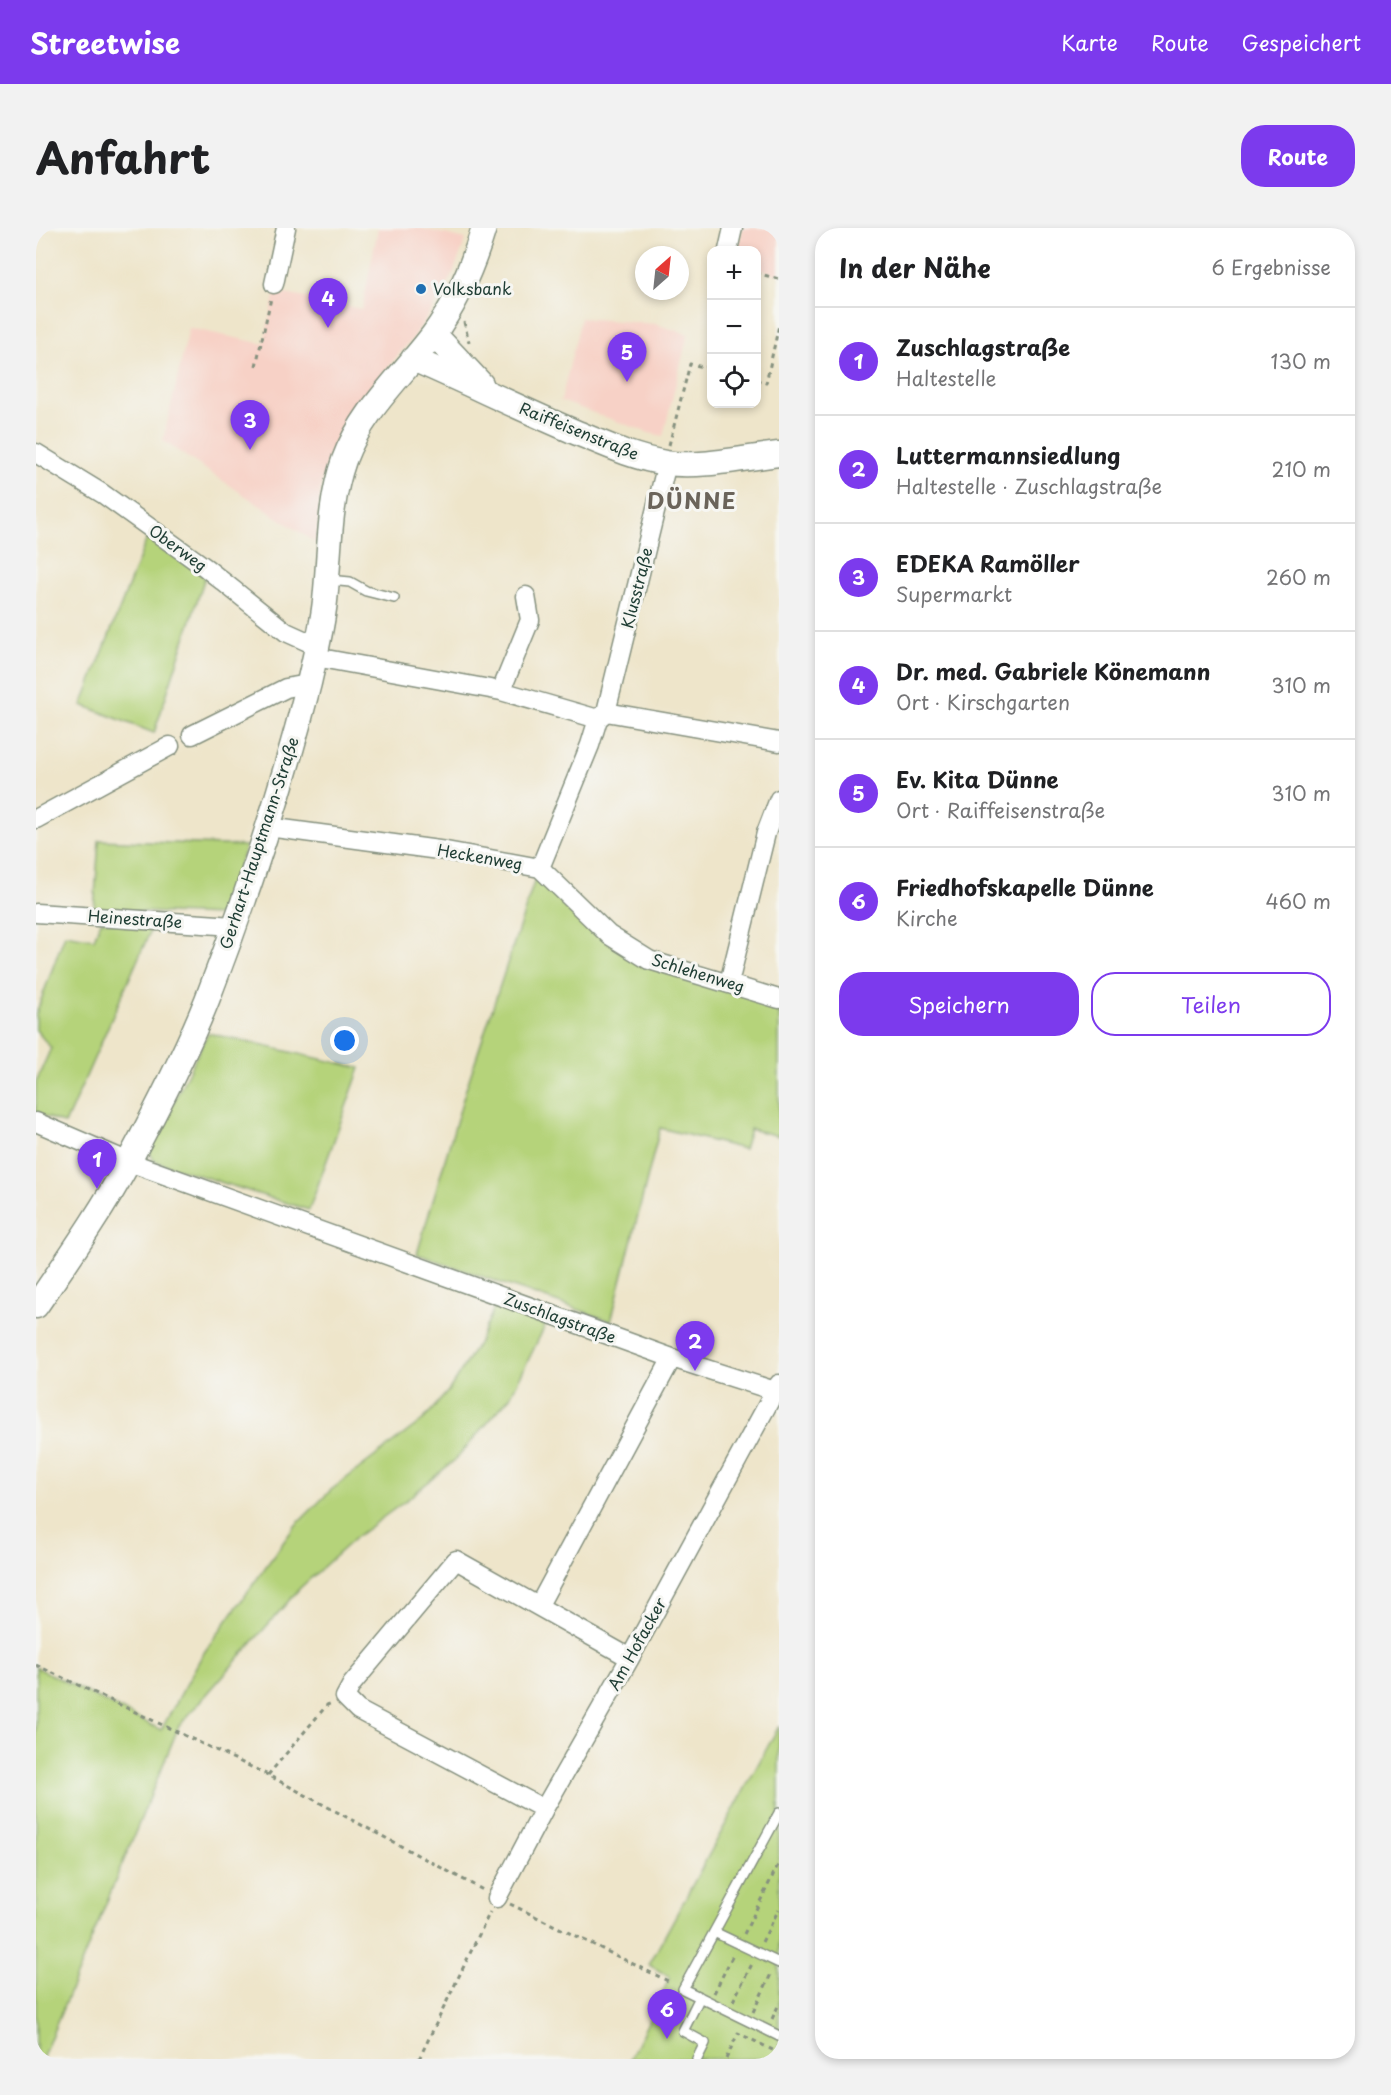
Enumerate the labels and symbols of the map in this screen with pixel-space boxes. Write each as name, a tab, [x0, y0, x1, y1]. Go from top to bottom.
north arrow	[635, 246, 689, 300]
place label: Volksbank	[433, 276, 512, 300]
pin: 4	[308, 279, 348, 328]
marker: Volksbank	[414, 282, 428, 296]
pin: 5	[608, 332, 646, 382]
street label: Raiffeisenstraße	[516, 395, 643, 465]
pin: 3	[230, 400, 270, 450]
district label: DÜNNE	[647, 483, 737, 516]
street label: Oberweg	[145, 518, 213, 577]
street label: Klusstraße	[614, 545, 658, 631]
street label: Gerhart-Hauptmann-Straße	[212, 733, 304, 952]
street label: Heckenweg	[436, 837, 525, 875]
street label: Heinestraße	[87, 903, 183, 933]
street label: Schlehenweg	[649, 946, 748, 998]
your location	[330, 1026, 359, 1055]
pin: 1	[78, 1140, 116, 1189]
street label: Zuschlagstraße	[501, 1286, 620, 1348]
pin: 2	[676, 1322, 714, 1371]
street label: Am Hofacker	[601, 1593, 672, 1694]
pin: 6	[648, 1990, 686, 2039]

